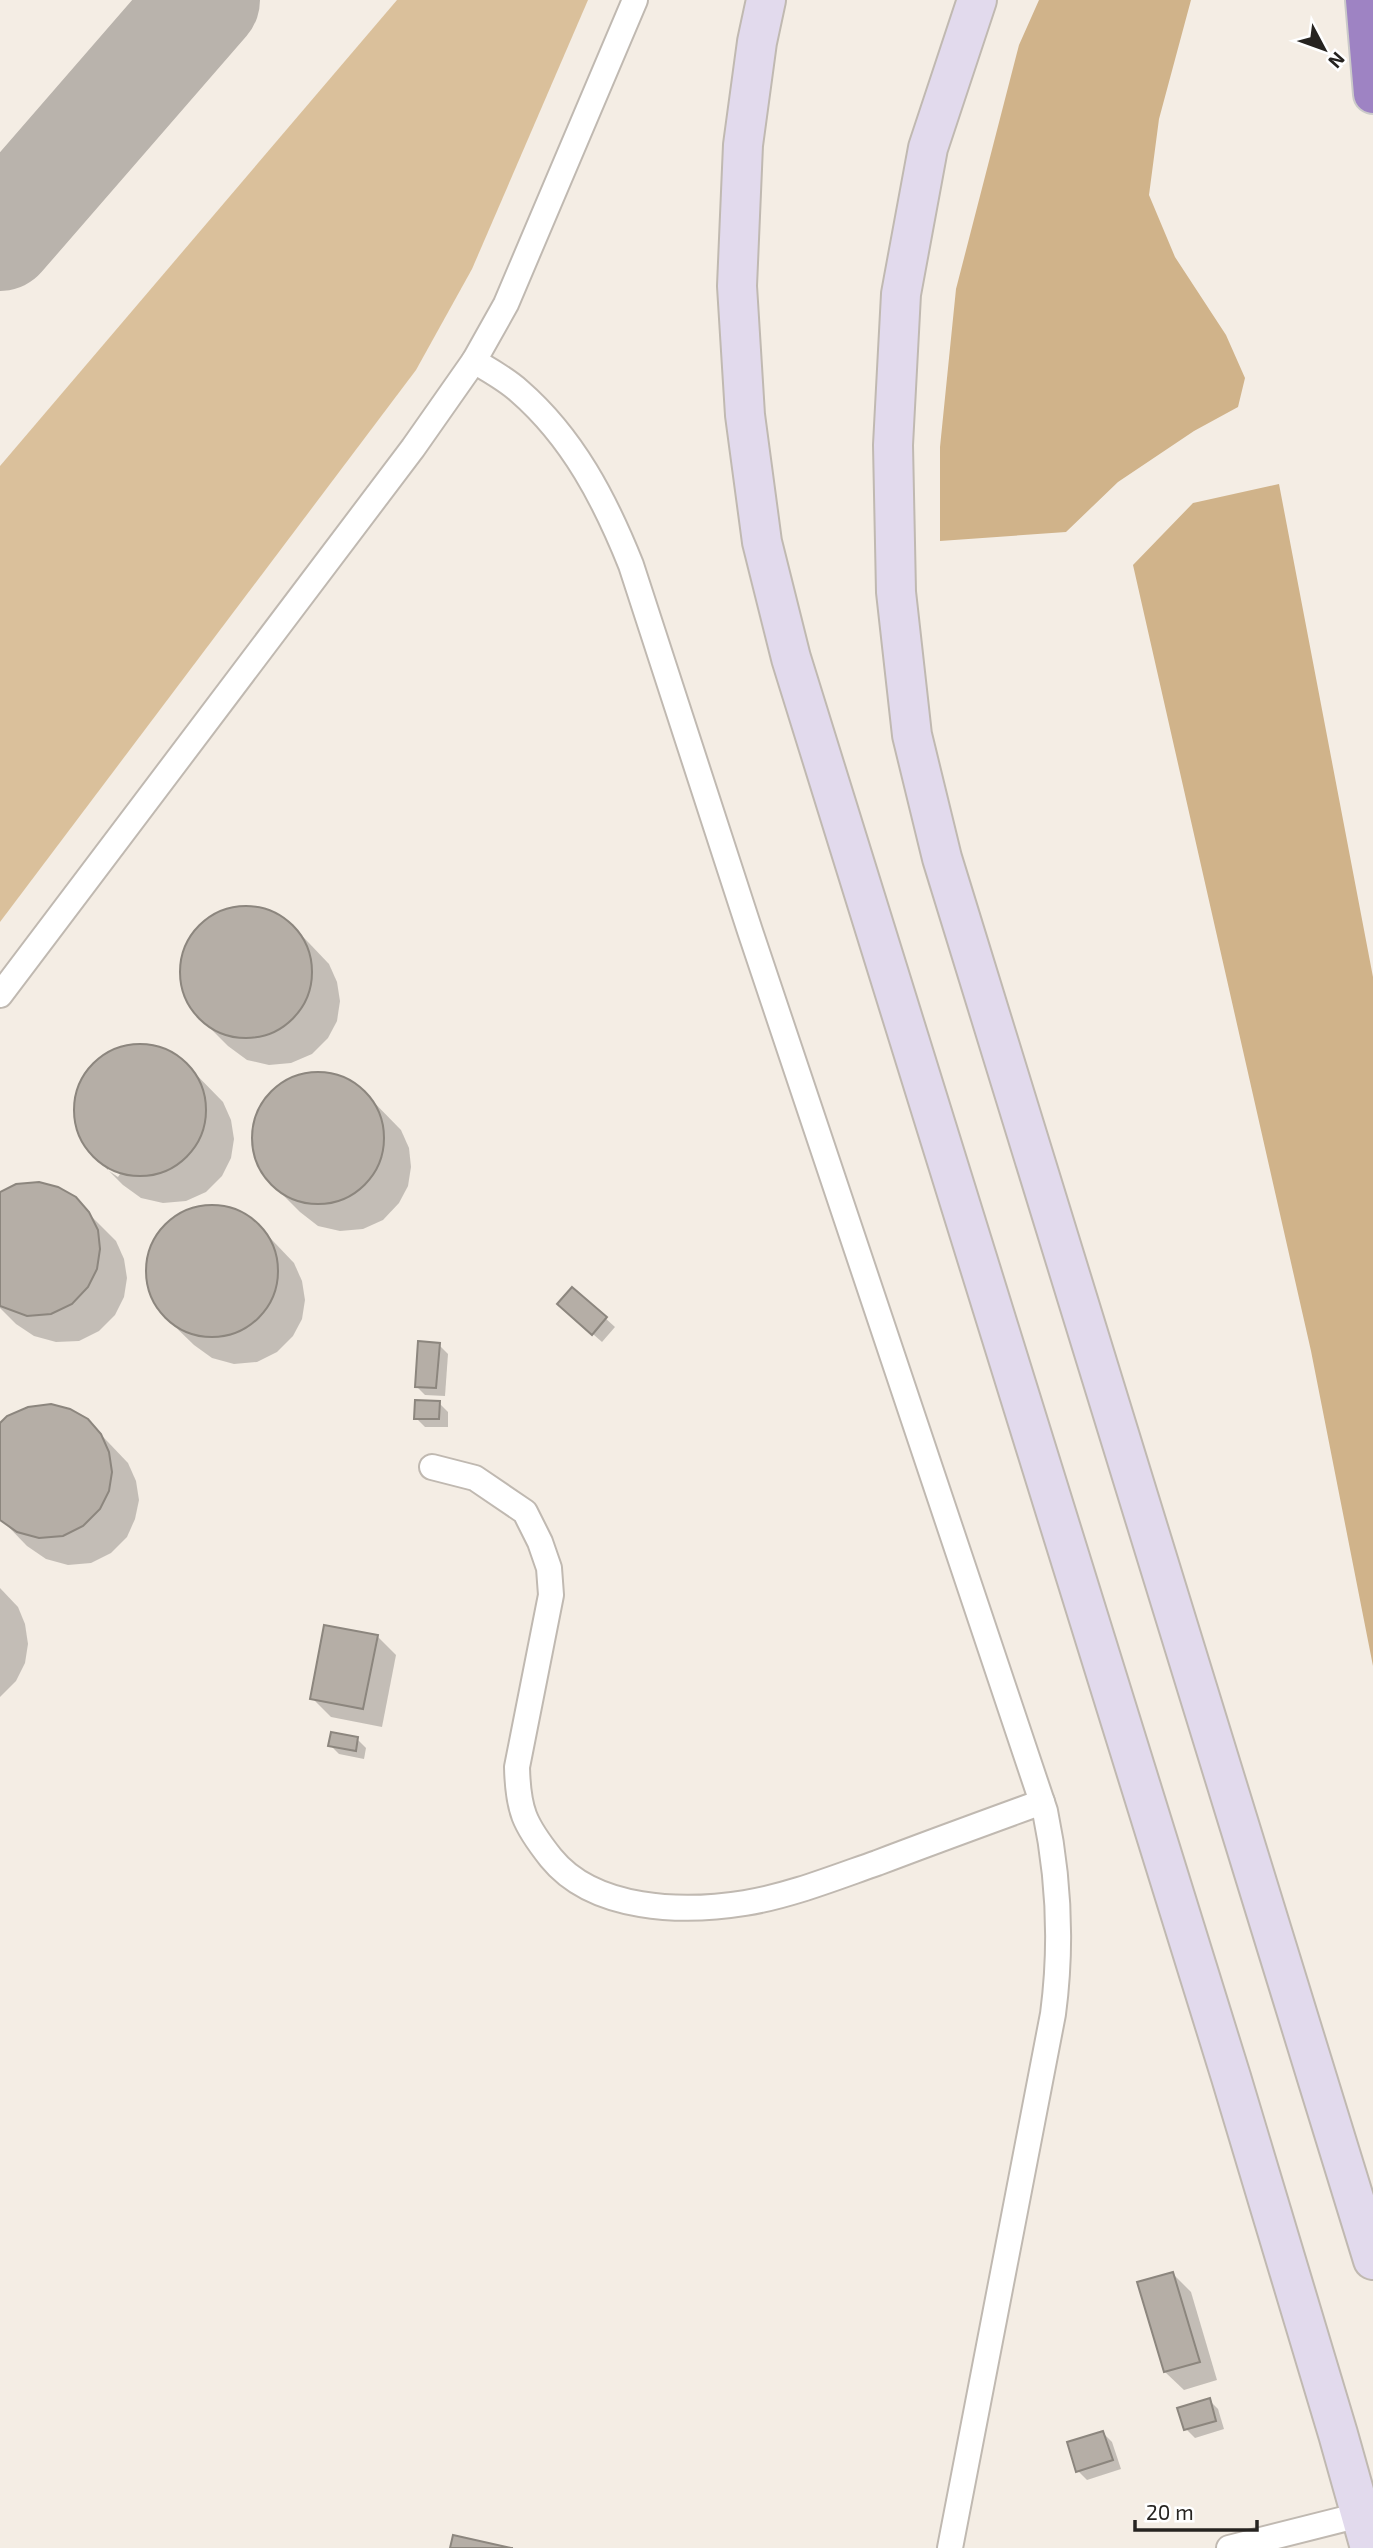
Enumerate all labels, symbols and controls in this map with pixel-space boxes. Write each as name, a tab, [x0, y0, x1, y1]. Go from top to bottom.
north arrow	[1289, 14, 1359, 84]
text: N	[1324, 48, 1350, 73]
scale bar	[1135, 2488, 1258, 2532]
text: 20 m	[1146, 2499, 1194, 2524]

